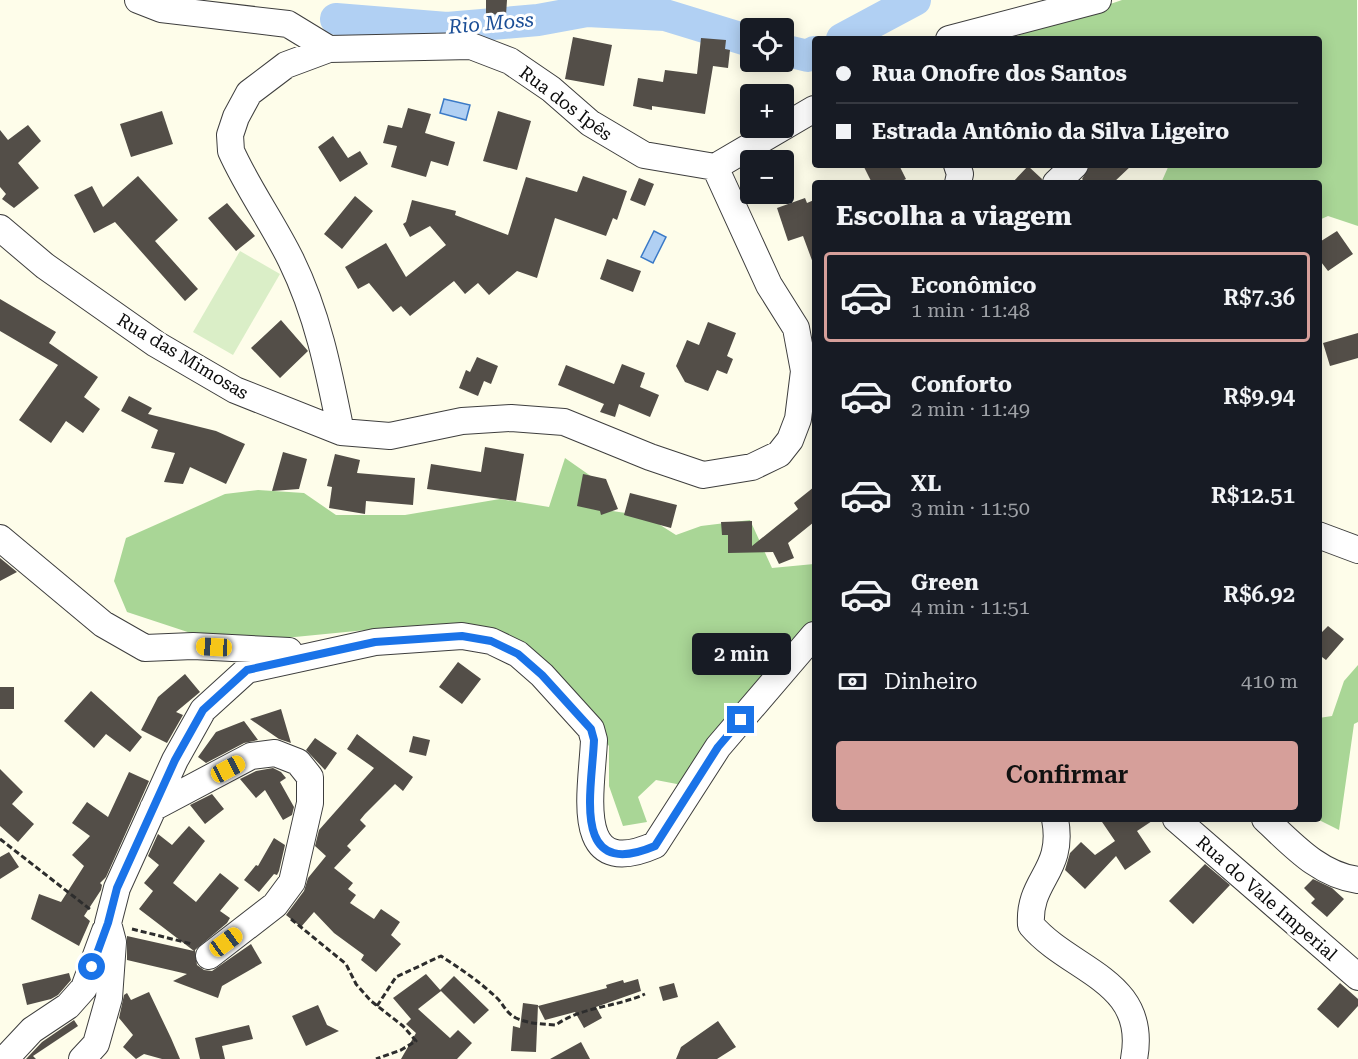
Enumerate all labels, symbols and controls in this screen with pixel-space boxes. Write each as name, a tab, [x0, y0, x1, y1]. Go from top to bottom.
water label: Rio Moss	[446, 7, 535, 39]
map controls	[740, 18, 794, 204]
button: locate	[740, 18, 794, 72]
street label: Rua dos Ipês	[516, 61, 616, 145]
text: Rua Onofre dos Santos	[872, 61, 1127, 86]
button: +	[740, 84, 794, 138]
text: Estrada Antônio da Silva Ligeiro	[872, 119, 1229, 144]
button: −	[740, 150, 794, 204]
text: Escolha a viagem	[836, 200, 1072, 232]
icon: car	[839, 270, 893, 324]
text: Econômico	[911, 273, 1037, 298]
text: R$7.36	[1223, 285, 1295, 310]
text: 1 min · 11:48	[911, 298, 1030, 322]
street label: Rua das Mimosas	[114, 309, 252, 403]
icon: car	[839, 369, 893, 423]
text: Conforto	[911, 372, 1012, 397]
text: R$9.94	[1223, 384, 1295, 409]
text: 2 min · 11:49	[911, 397, 1030, 421]
icon: car	[839, 468, 893, 522]
text: XL	[911, 471, 941, 496]
text: R$12.51	[1211, 483, 1295, 508]
text: 3 min · 11:50	[911, 496, 1030, 520]
icon: car	[839, 567, 893, 621]
text: Green	[911, 570, 979, 595]
text: R$6.92	[1223, 582, 1295, 607]
text: 4 min · 11:51	[911, 595, 1030, 619]
callout: 2 min	[692, 633, 790, 675]
car	[196, 637, 232, 657]
text: 2 min	[714, 642, 769, 666]
icon: cash	[836, 665, 869, 698]
text: Dinheiro	[884, 669, 978, 694]
text: 410 m	[1241, 669, 1298, 693]
route end	[727, 706, 754, 733]
button: Confirmar	[836, 741, 1298, 810]
car	[208, 753, 248, 785]
street label: Rua do Vale Imperial	[1192, 831, 1342, 965]
car	[206, 924, 246, 960]
route start	[78, 953, 105, 980]

